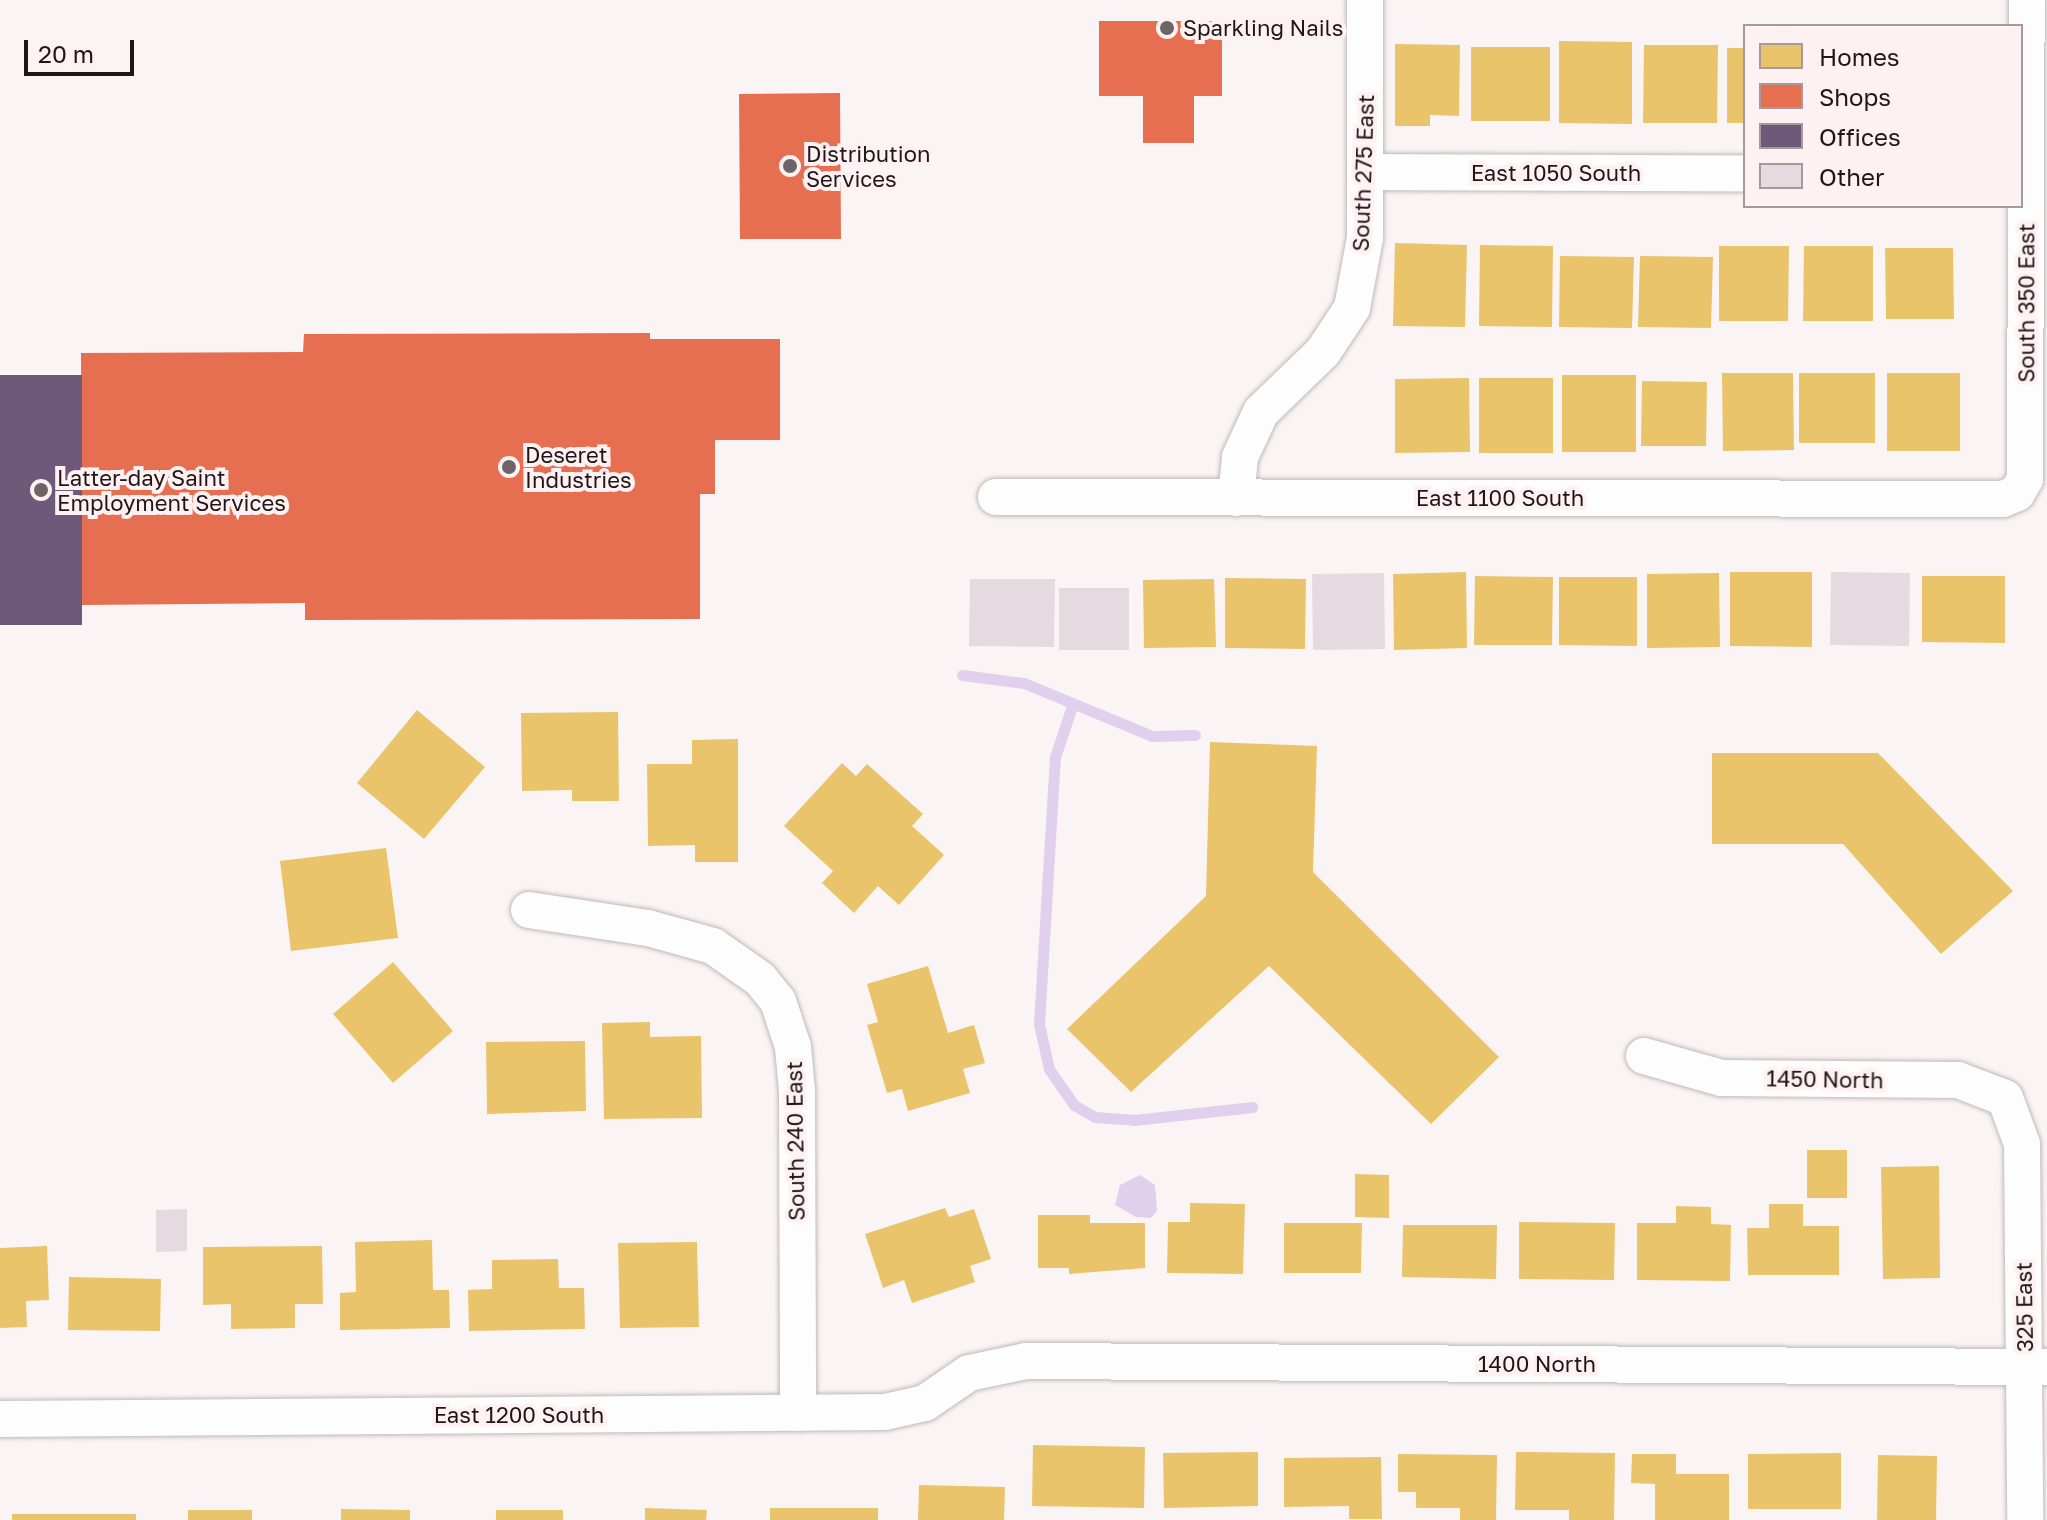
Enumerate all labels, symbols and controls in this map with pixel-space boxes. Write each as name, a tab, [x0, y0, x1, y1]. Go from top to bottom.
place label: Sparkling Nails	[1183, 15, 1343, 41]
marker: Sparkling Nails	[1158, 19, 1176, 37]
scale bar	[28, 24, 138, 74]
legend	[1743, 24, 2023, 208]
text: 20 m	[38, 39, 94, 68]
text: Homes	[1819, 42, 1900, 71]
text: Shops	[1819, 82, 1891, 111]
street label: South 275 East	[1347, 94, 1379, 252]
text: Offices	[1819, 122, 1901, 151]
place label: Distribution Services	[806, 140, 930, 192]
marker: Distribution Services	[781, 157, 799, 175]
street label: East 1050 South	[1471, 160, 1641, 186]
text: Other	[1819, 162, 1884, 191]
street label: South 350 East	[2013, 223, 2039, 383]
place label: Deseret Industries	[525, 441, 632, 492]
marker: Deseret Industries	[500, 458, 518, 476]
place label: Latter-day Saint Employment Services	[57, 464, 286, 516]
marker: Latter-day Saint Employment Services	[32, 481, 50, 499]
street label: East 1100 South	[1416, 485, 1584, 511]
street label: South 240 East	[780, 1061, 810, 1221]
street label: 1450 North	[1766, 1065, 1884, 1093]
street label: 325 East	[2010, 1262, 2038, 1352]
street label: 1400 North	[1478, 1351, 1596, 1377]
street label: East 1200 South	[434, 1402, 604, 1428]

